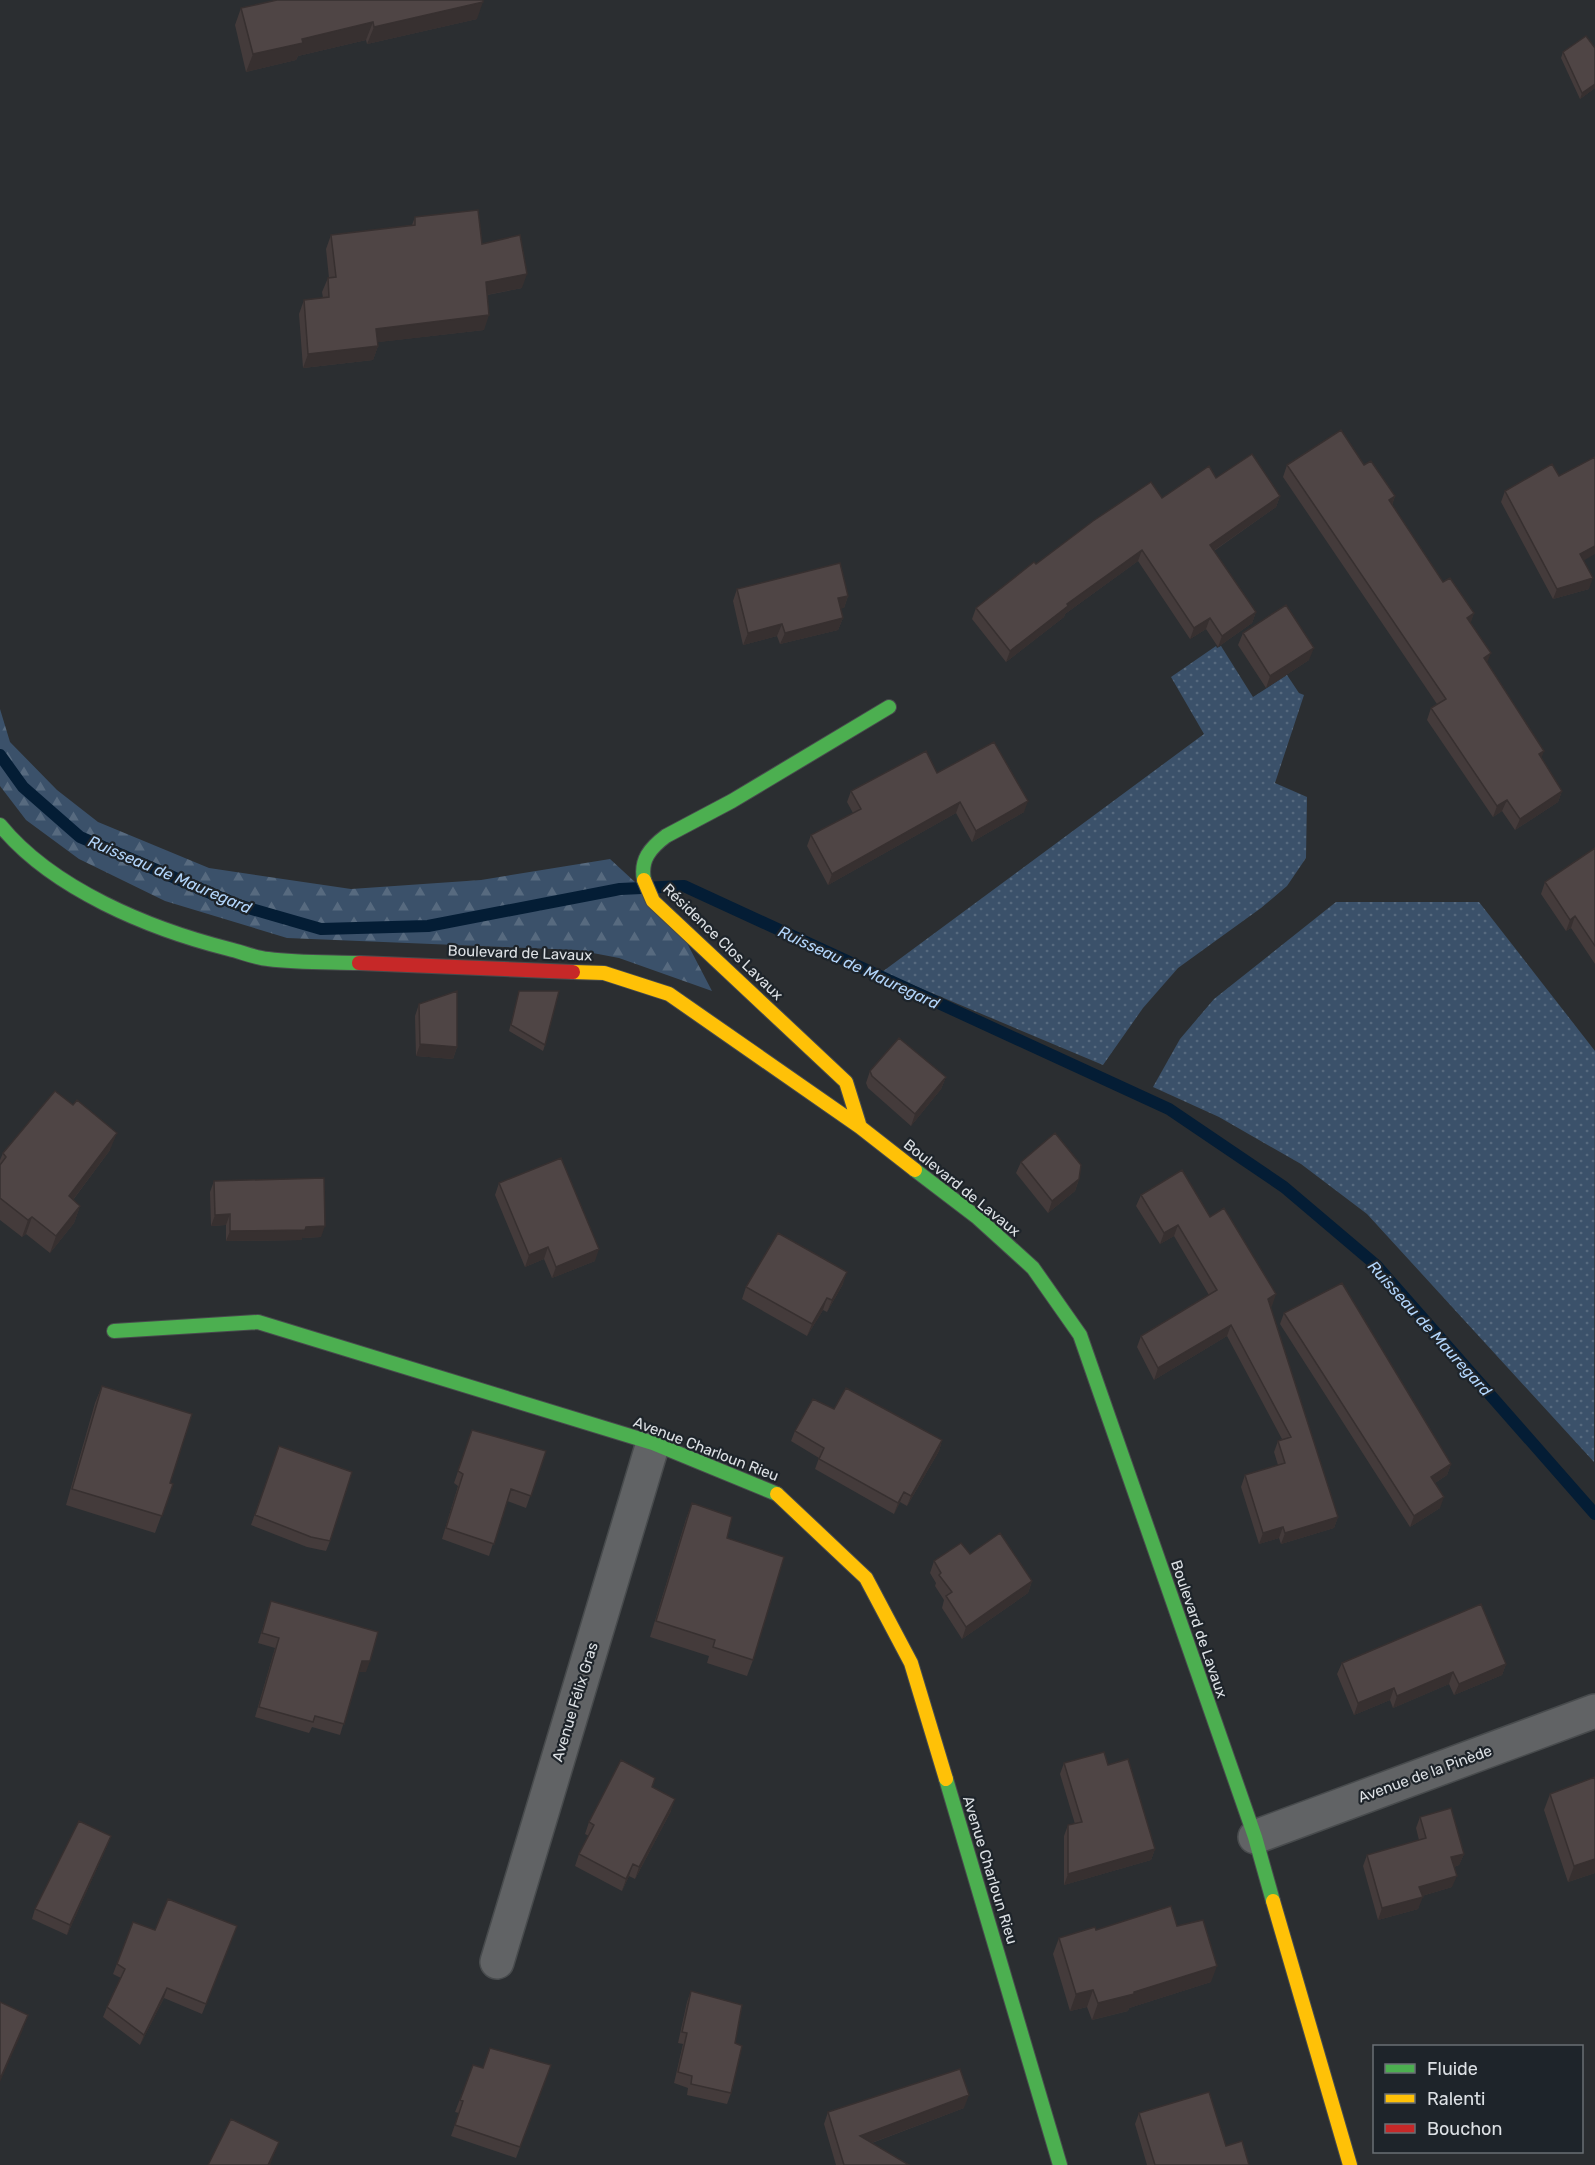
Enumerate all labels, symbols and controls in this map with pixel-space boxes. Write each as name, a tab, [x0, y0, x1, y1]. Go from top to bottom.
water label: Ruisseau de Mauregard	[85, 831, 255, 918]
street label: Résidence Clos Lavaux	[659, 880, 787, 1004]
water label: Ruisseau de Mauregard	[775, 922, 943, 1013]
street label: Boulevard de Lavaux	[447, 941, 593, 965]
street label: Boulevard de Lavaux	[900, 1135, 1024, 1241]
water label: Ruisseau de Mauregard	[1364, 1257, 1496, 1400]
street label: Avenue Charloun Rieu	[631, 1413, 781, 1485]
street label: Boulevard de Lavaux	[1167, 1558, 1231, 1700]
street label: Avenue Félix Gras	[548, 1640, 602, 1764]
street label: Avenue de la Pinède	[1356, 1741, 1494, 1807]
street label: Avenue Charloun Rieu	[959, 1794, 1021, 1946]
legend	[1373, 2045, 1583, 2153]
text: Fluide	[1427, 2058, 1478, 2080]
text: Ralenti	[1427, 2088, 1485, 2110]
text: Bouchon	[1427, 2118, 1502, 2140]

